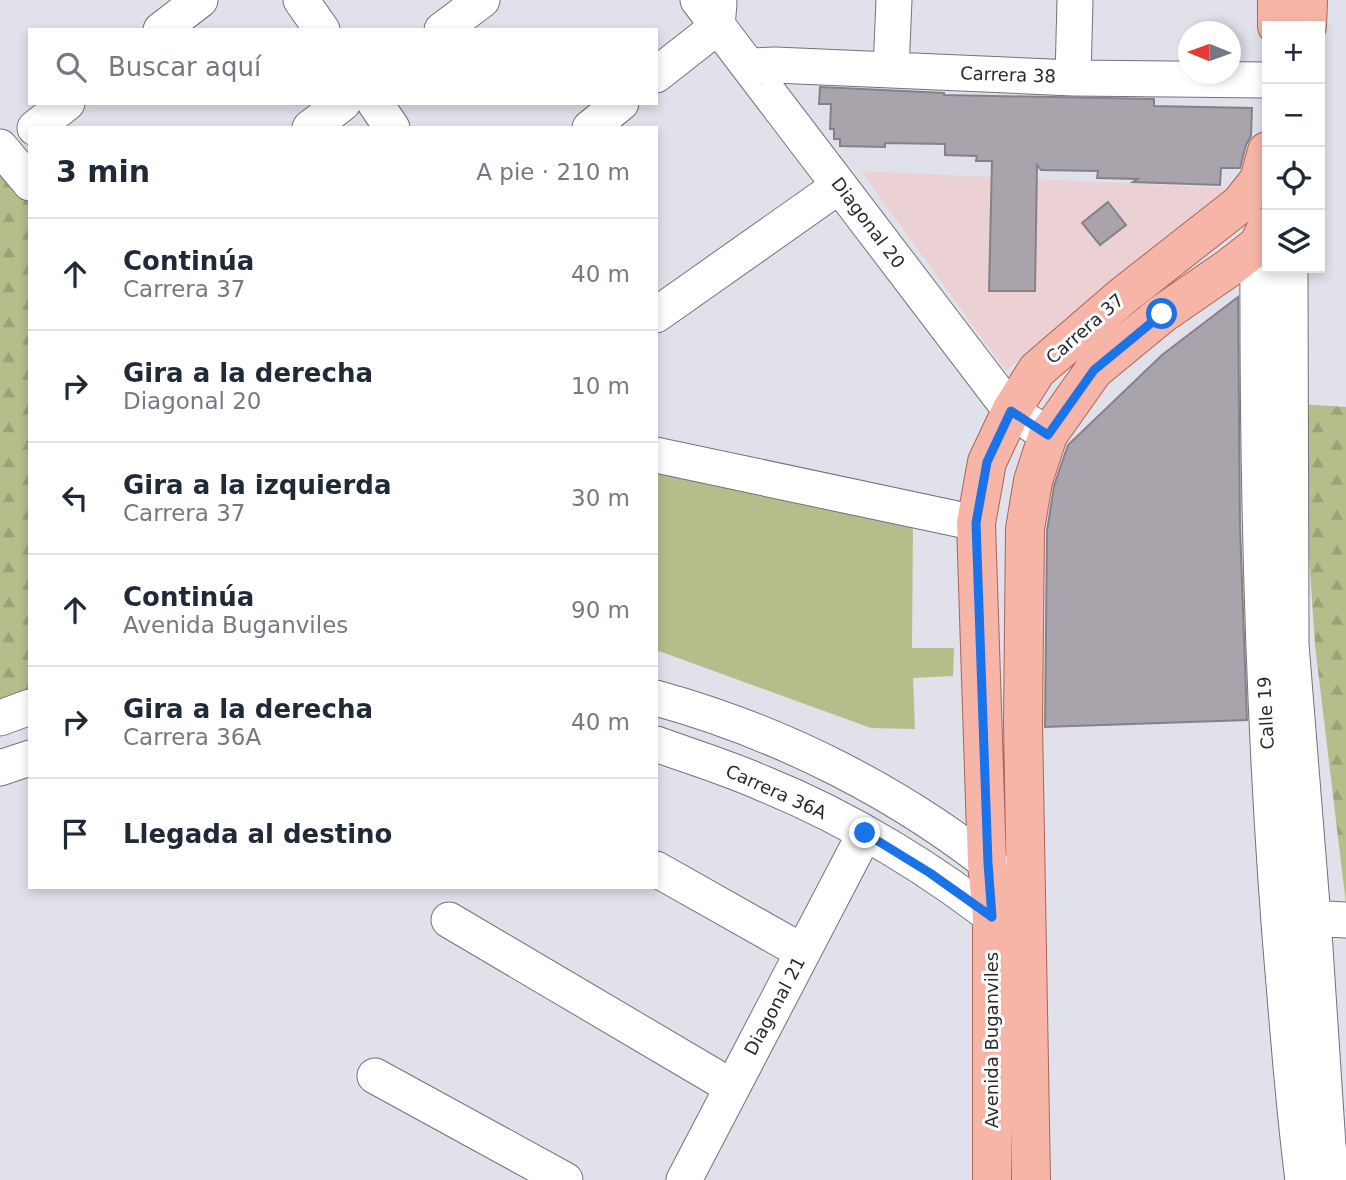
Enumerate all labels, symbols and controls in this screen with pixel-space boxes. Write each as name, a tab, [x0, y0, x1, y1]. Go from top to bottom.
north arrow	[1178, 21, 1241, 84]
map controls	[1262, 21, 1325, 273]
button: +	[1262, 21, 1325, 84]
search box	[28, 28, 658, 105]
icon: search	[52, 48, 90, 86]
text: Buscar aquí	[108, 52, 261, 82]
street label: Carrera 38	[960, 62, 1056, 87]
button: −	[1262, 84, 1325, 147]
button: locate	[1262, 147, 1325, 210]
text: 3 min	[56, 154, 150, 189]
text: A pie · 210 m	[476, 159, 630, 185]
street label: Diagonal 20	[827, 173, 909, 272]
button: layers	[1262, 210, 1325, 273]
text: Continúa	[123, 246, 254, 276]
icon: ahead	[56, 255, 94, 293]
text: 40 m	[571, 261, 630, 287]
text: Carrera 37	[123, 276, 245, 302]
street label: Carrera 37	[1042, 289, 1128, 368]
route start	[1146, 298, 1177, 329]
text: Gira a la derecha	[123, 358, 373, 388]
icon: right	[56, 367, 94, 405]
text: 10 m	[571, 373, 630, 399]
text: Diagonal 20	[123, 388, 262, 414]
text: Gira a la izquierda	[123, 470, 391, 500]
icon: left	[56, 479, 94, 517]
text: 30 m	[571, 485, 630, 511]
text: Carrera 37	[123, 500, 245, 526]
text: Continúa	[123, 582, 254, 612]
icon: ahead	[56, 591, 94, 629]
text: 90 m	[571, 597, 630, 623]
text: Avenida Buganviles	[123, 612, 348, 638]
street label: Calle 19	[1253, 676, 1278, 750]
text: Gira a la derecha	[123, 694, 373, 724]
icon: right	[56, 703, 94, 741]
text: 40 m	[571, 709, 630, 735]
text: Carrera 36A	[123, 724, 261, 750]
street label: Carrera 36A	[723, 760, 830, 823]
icon: arrive	[56, 815, 94, 853]
route end	[849, 817, 880, 848]
text: Llegada al destino	[123, 819, 392, 849]
street label: Avenida Buganviles	[981, 952, 1002, 1128]
street label: Diagonal 21	[740, 953, 809, 1059]

